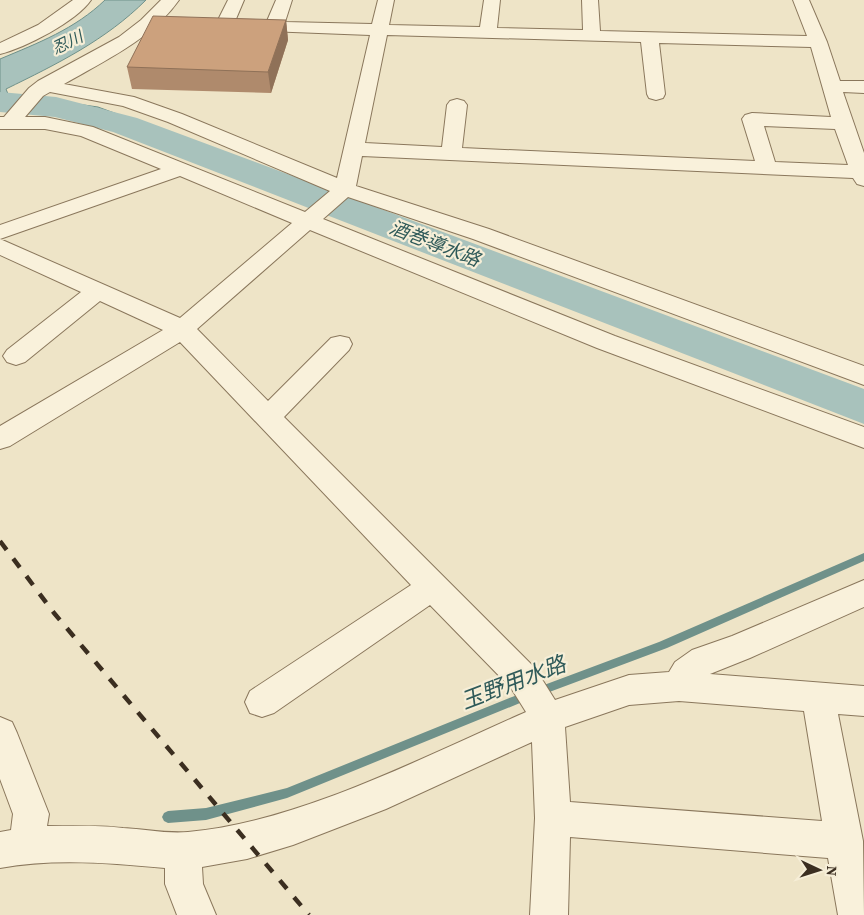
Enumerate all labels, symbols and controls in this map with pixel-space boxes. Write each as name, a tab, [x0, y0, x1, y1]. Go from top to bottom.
water label: 忍川	[48, 24, 88, 59]
water label: 酒巻導水路	[386, 214, 486, 273]
water label: 玉野用水路	[456, 648, 572, 716]
north arrow	[794, 845, 844, 895]
text: N	[822, 865, 842, 877]

